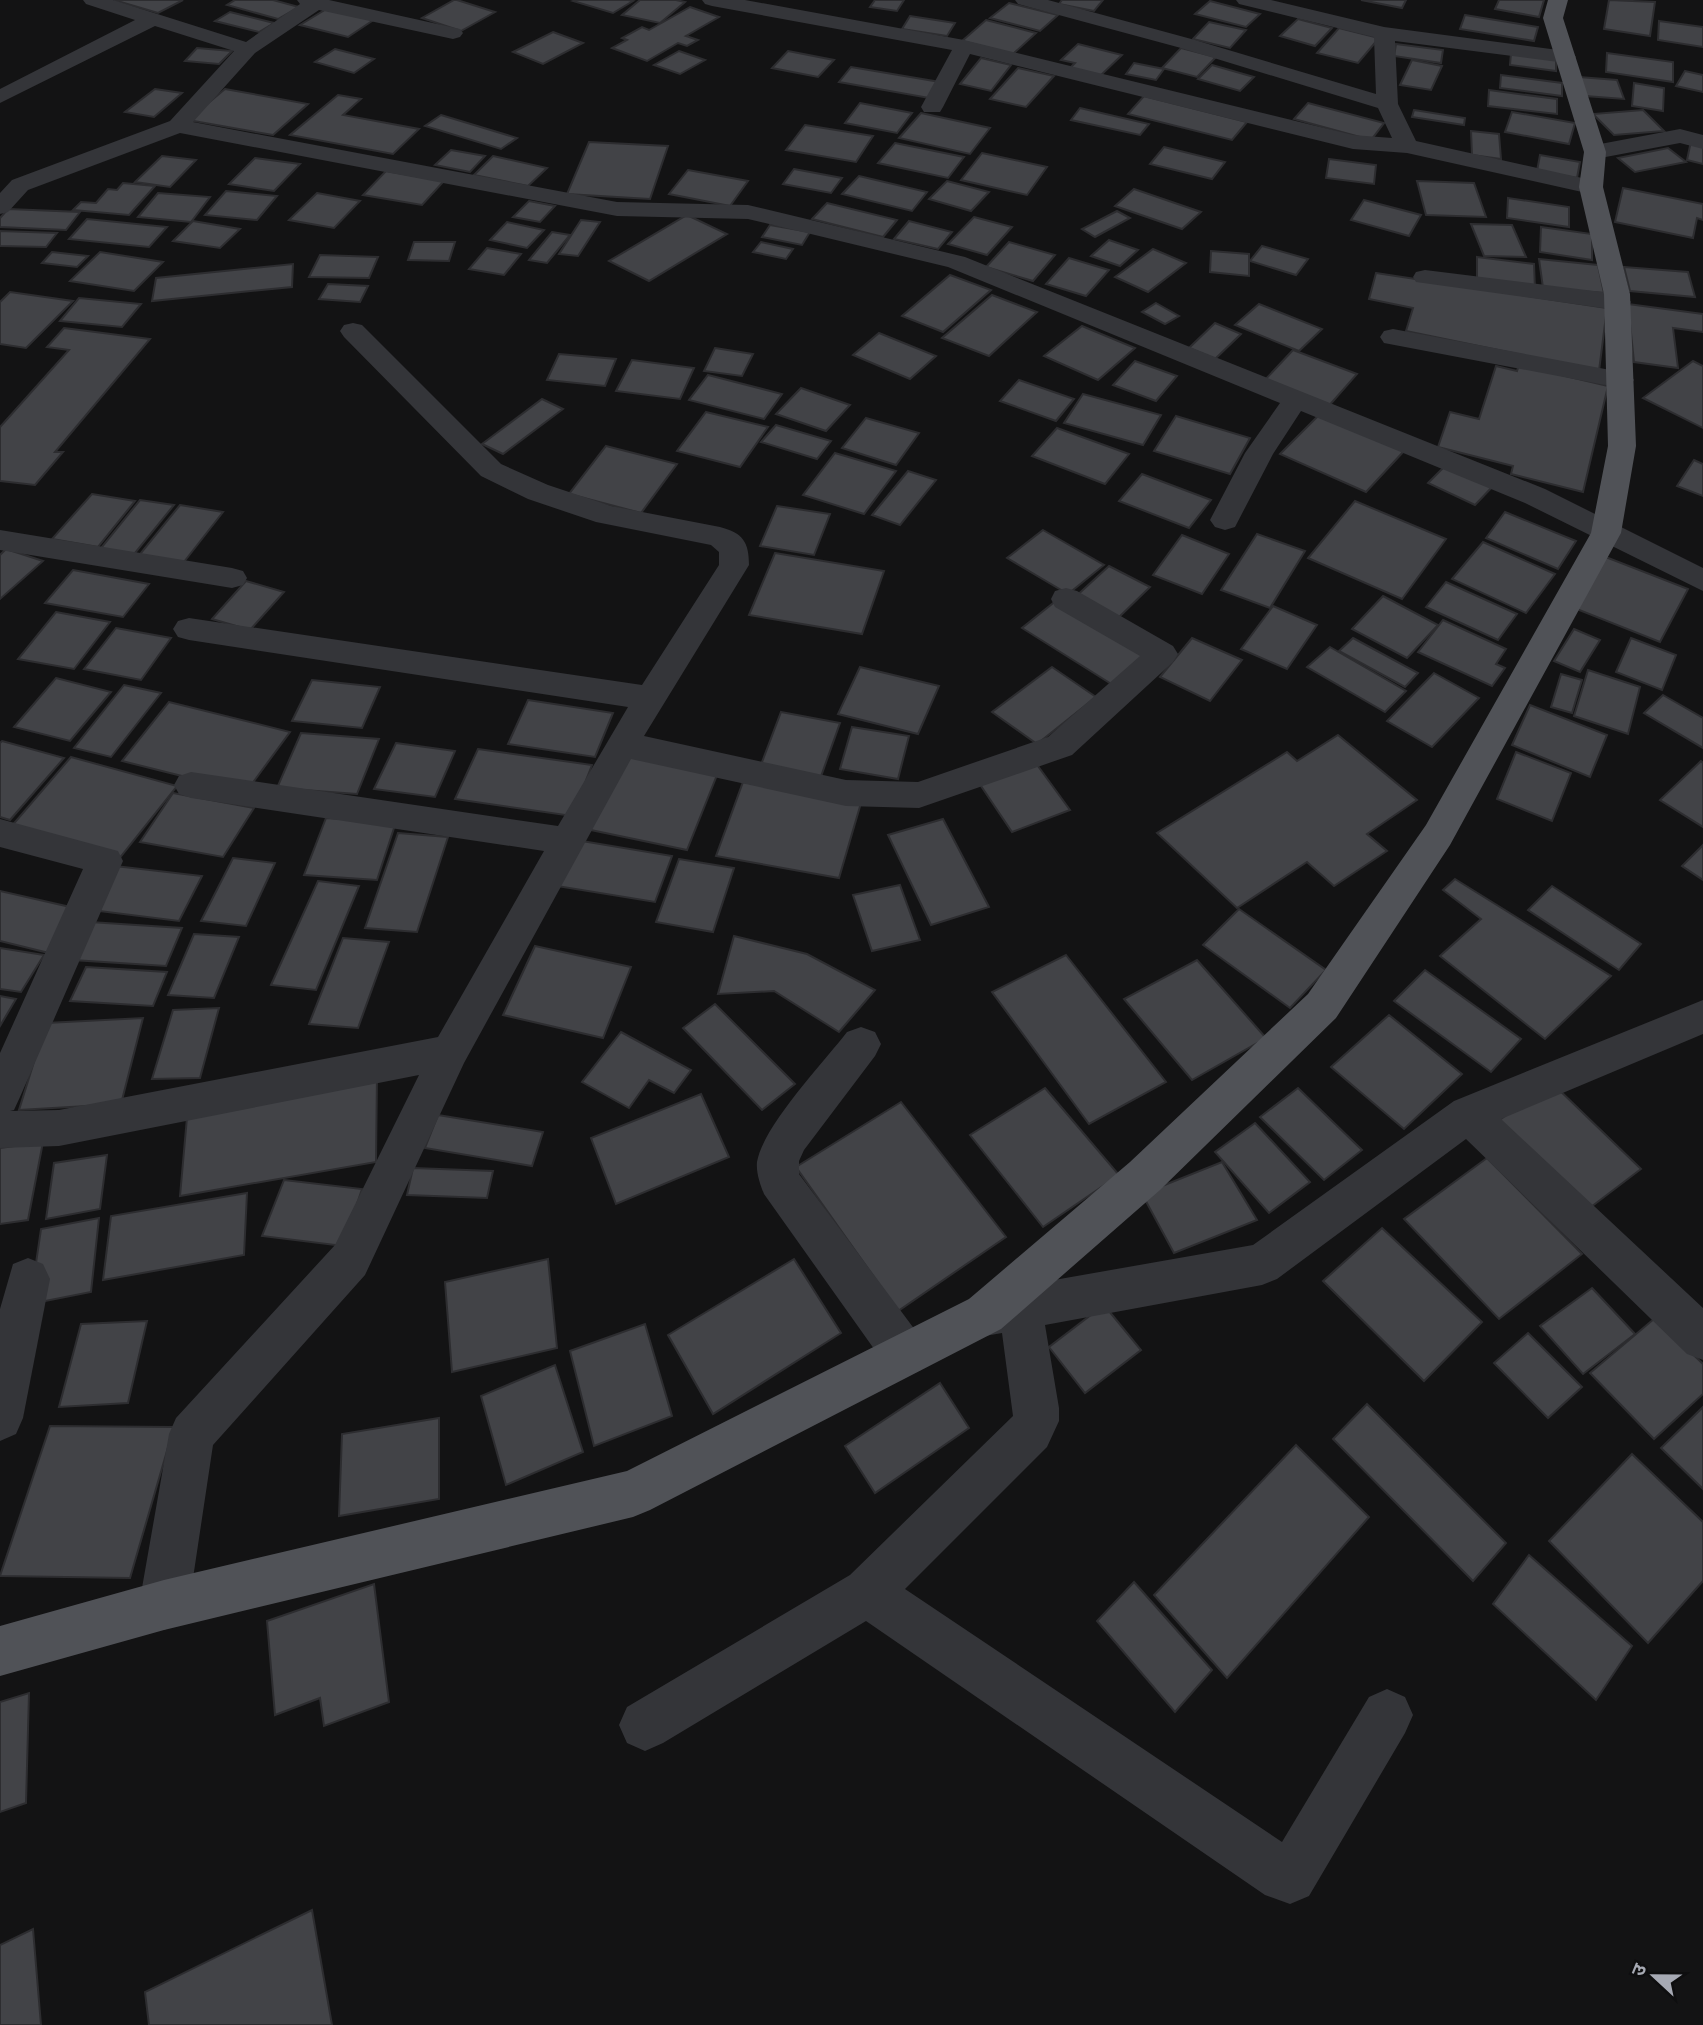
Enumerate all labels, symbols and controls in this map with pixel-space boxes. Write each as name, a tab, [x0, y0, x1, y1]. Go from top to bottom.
north arrow	[1619, 1941, 1689, 2011]
text: उ	[1627, 1960, 1651, 1979]

